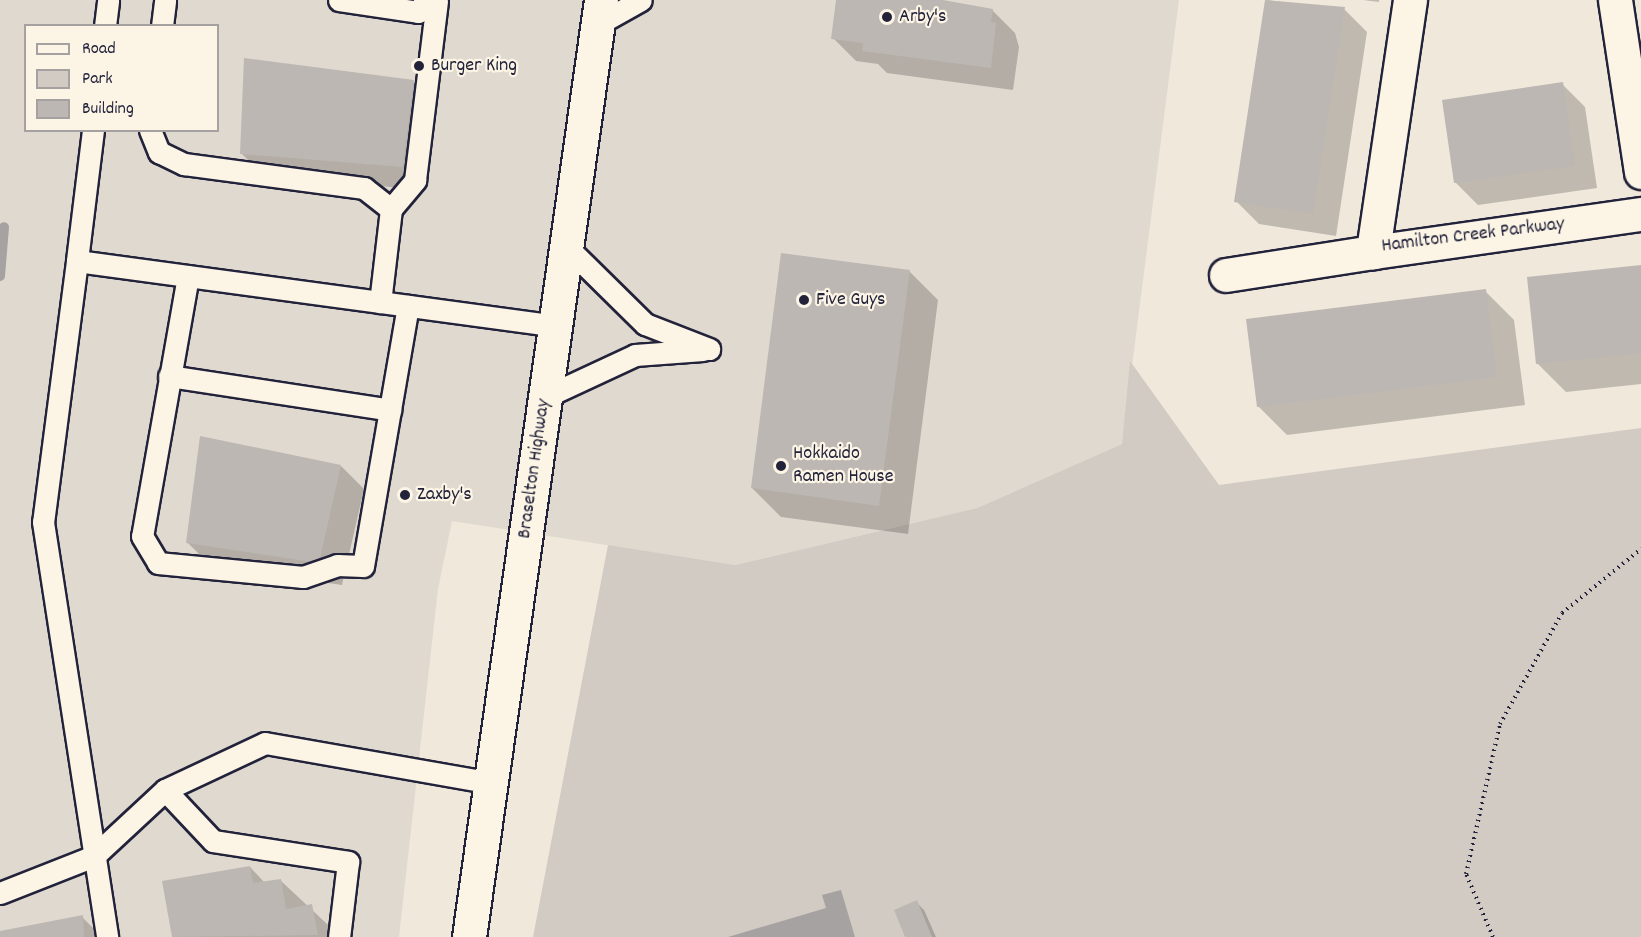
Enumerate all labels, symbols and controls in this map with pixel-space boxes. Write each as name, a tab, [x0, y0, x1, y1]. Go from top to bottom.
place label: Arby's	[899, 5, 946, 29]
marker: Arby's	[880, 10, 894, 24]
legend	[24, 24, 219, 132]
text: Road	[82, 37, 116, 62]
place label: Burger King	[431, 54, 517, 78]
marker: Burger King	[412, 59, 426, 73]
text: Park	[82, 67, 113, 92]
text: Building	[82, 97, 134, 122]
street label: Hamilton Creek Parkway	[1380, 213, 1566, 259]
place label: Five Guys	[816, 288, 886, 312]
marker: Five Guys	[797, 293, 811, 307]
street label: Braselton Highway	[513, 398, 557, 540]
place label: Hokkaido Ramen House	[793, 442, 893, 489]
marker: Hokkaido Ramen House	[774, 459, 788, 473]
place label: Zaxby's	[417, 483, 472, 507]
marker: Zaxby's	[398, 488, 412, 502]

